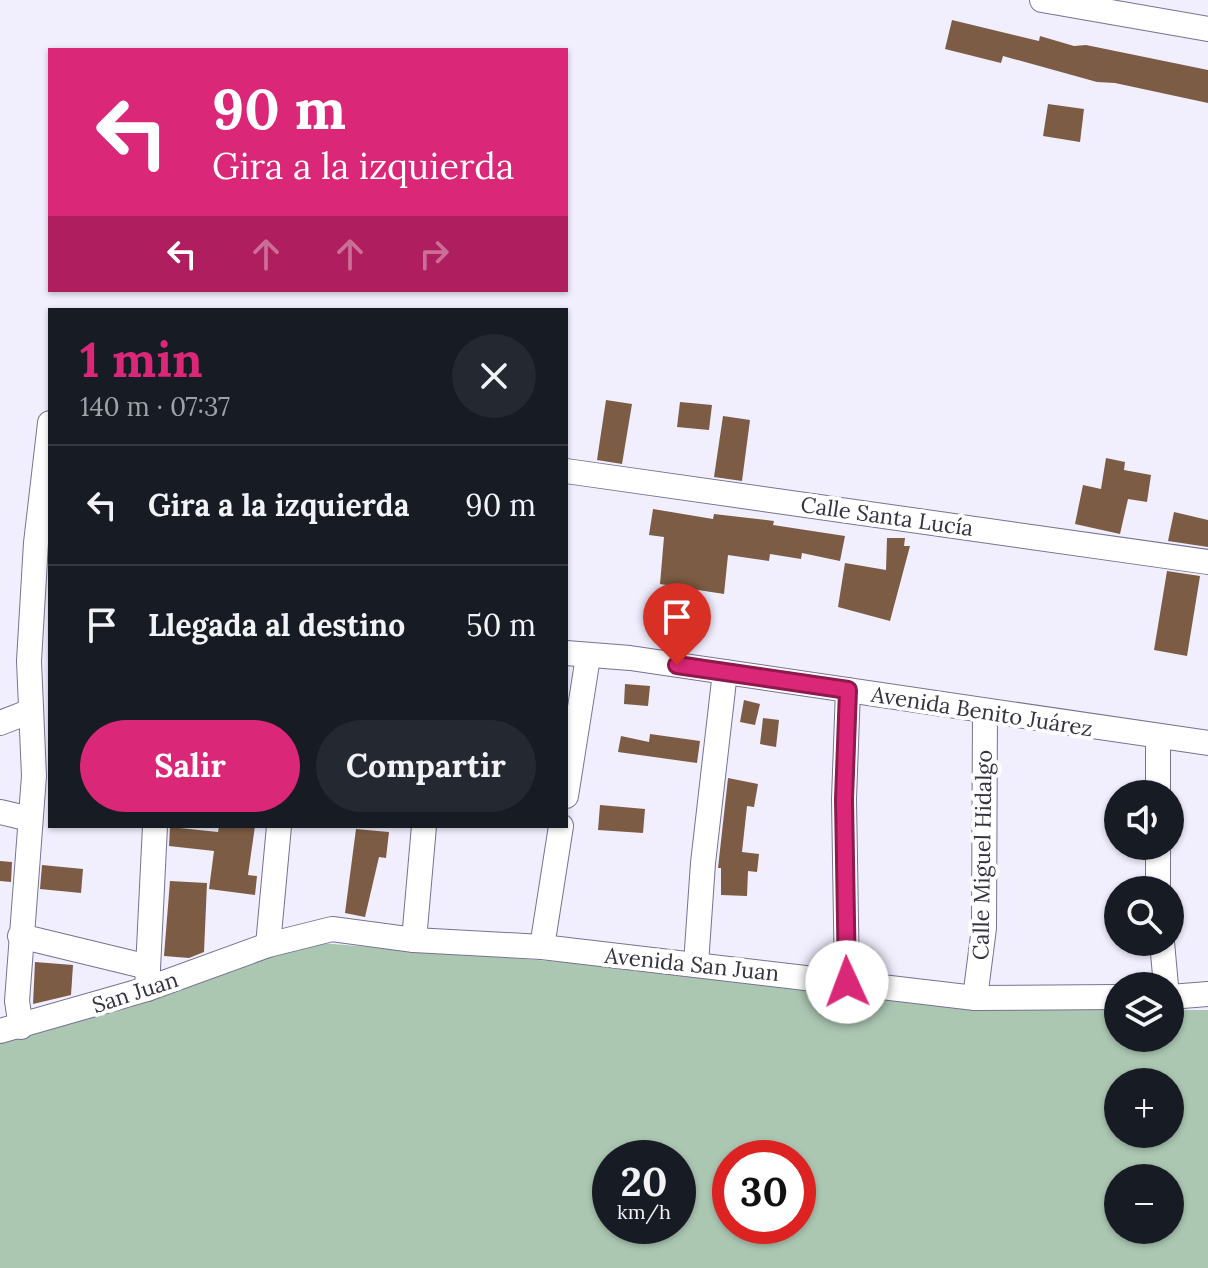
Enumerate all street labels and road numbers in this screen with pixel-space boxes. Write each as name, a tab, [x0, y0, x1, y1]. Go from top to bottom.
street label: Calle Santa Lucía	[799, 490, 975, 542]
street label: Avenida Benito Juárez	[868, 679, 1095, 742]
street label: Calle Miguel Hidalgo	[966, 750, 998, 960]
street label: Avenida San Juan	[602, 941, 781, 987]
street label: San Juan	[88, 965, 182, 1019]

